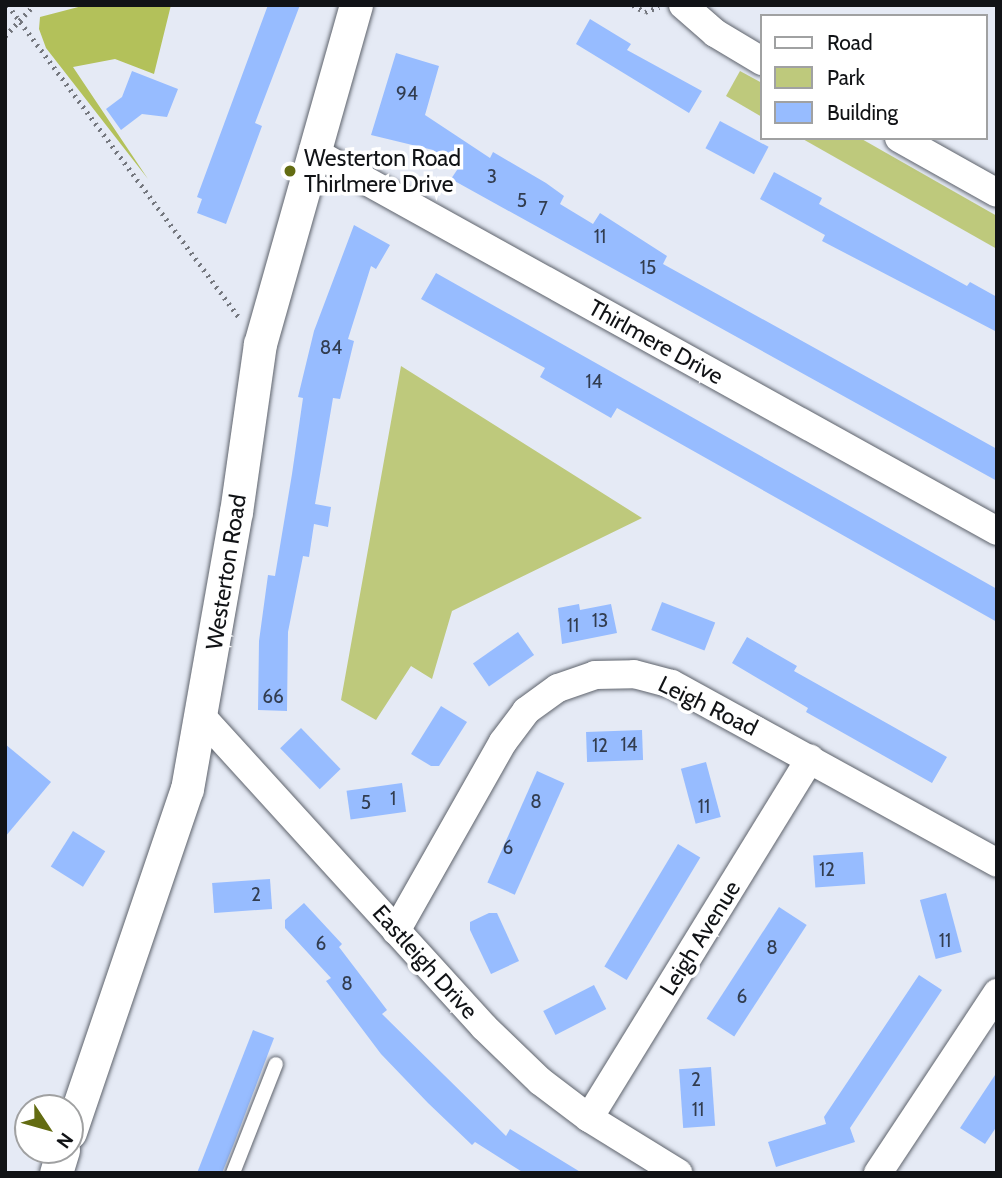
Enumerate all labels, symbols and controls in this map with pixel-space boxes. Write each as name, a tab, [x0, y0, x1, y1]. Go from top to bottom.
legend	[760, 14, 988, 140]
text: Road	[827, 30, 873, 55]
text: Park	[827, 65, 865, 90]
house number: 94	[396, 83, 418, 105]
text: Building	[827, 100, 898, 125]
place label: Westerton Road Thirlmere Drive	[304, 144, 461, 198]
marker: Westerton Road Thirlmere Drive	[282, 163, 298, 179]
house number: 3	[487, 166, 497, 188]
house number: 5	[517, 190, 527, 212]
house number: 7	[538, 198, 548, 220]
house number: 11	[594, 226, 606, 248]
house number: 15	[640, 257, 656, 279]
street label: Thirlmere Drive	[584, 294, 728, 390]
house number: 84	[320, 337, 342, 359]
house number: 14	[585, 371, 603, 393]
street label: Westerton Road	[200, 492, 252, 652]
house number: 13	[592, 610, 608, 632]
house number: 11	[567, 615, 579, 637]
street label: Leigh Road	[654, 670, 762, 742]
house number: 66	[262, 686, 284, 708]
house number: 14	[620, 734, 638, 756]
house number: 12	[592, 735, 608, 757]
house number: 1	[390, 788, 396, 810]
house number: 8	[530, 791, 542, 813]
house number: 5	[361, 792, 371, 814]
house number: 11	[698, 796, 710, 818]
house number: 6	[503, 837, 513, 859]
house number: 12	[819, 859, 835, 881]
street label: Leigh Avenue	[654, 876, 746, 1000]
house number: 2	[251, 884, 261, 906]
street label: Eastleigh Drive	[367, 899, 483, 1025]
house number: 11	[939, 930, 951, 952]
house number: 6	[316, 933, 326, 955]
house number: 8	[766, 937, 778, 959]
house number: 8	[341, 973, 353, 995]
house number: 6	[737, 986, 747, 1008]
house number: 2	[691, 1069, 701, 1091]
north arrow	[14, 1094, 84, 1164]
house number: 11	[692, 1099, 704, 1121]
text: N	[52, 1128, 78, 1153]

